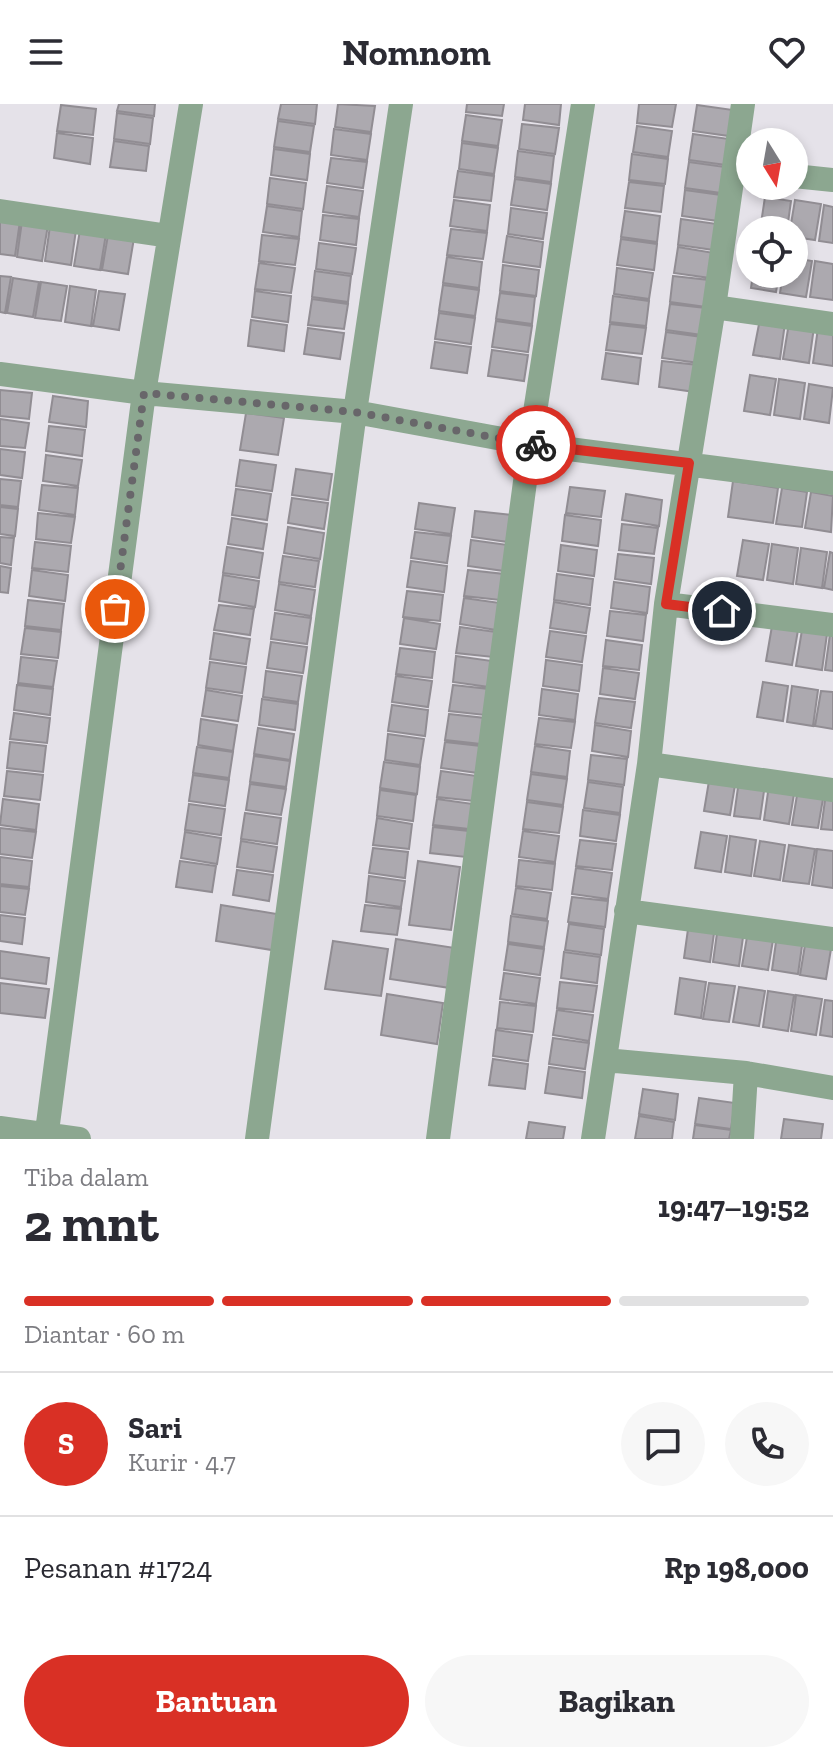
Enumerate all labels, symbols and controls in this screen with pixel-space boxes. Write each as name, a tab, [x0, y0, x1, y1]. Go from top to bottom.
icon: menu	[24, 30, 68, 74]
icon: heart	[765, 30, 809, 74]
text: Nomnom	[342, 31, 491, 74]
north arrow	[736, 128, 808, 200]
map controls	[736, 128, 808, 288]
button: locate	[736, 216, 808, 288]
courier	[496, 405, 576, 485]
icon: bike	[514, 423, 558, 467]
pin	[81, 575, 149, 643]
pin	[688, 577, 756, 645]
icon: bag	[93, 587, 137, 631]
icon: home	[700, 589, 744, 633]
text: Tiba dalam	[24, 1161, 149, 1193]
text: 19:47–19:52	[658, 1189, 809, 1225]
text: 2 mnt	[24, 1192, 159, 1254]
text: Diantar · 60 m	[24, 1318, 184, 1350]
button: chat	[621, 1402, 705, 1486]
button: phone	[725, 1402, 809, 1486]
text: Sari	[128, 1410, 182, 1446]
text: S	[58, 1426, 74, 1462]
text: Kurir · 4.7	[128, 1446, 236, 1478]
text: Pesanan #1724	[24, 1550, 213, 1586]
text: Rp 198,000	[664, 1550, 809, 1586]
button: Bantuan	[24, 1655, 409, 1747]
button: Bagikan	[425, 1655, 809, 1747]

